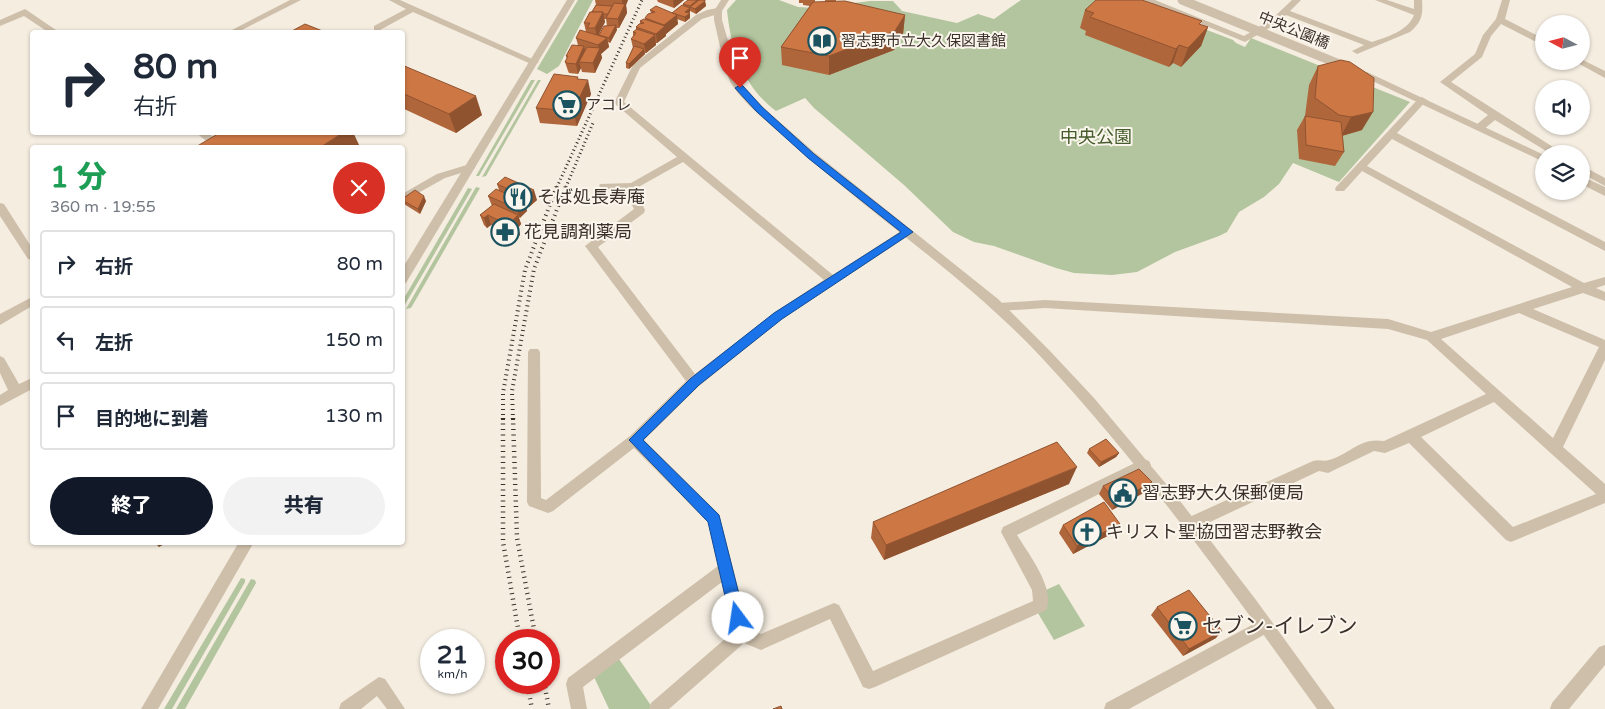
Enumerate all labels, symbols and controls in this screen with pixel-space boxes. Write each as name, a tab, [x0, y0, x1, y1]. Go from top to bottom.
street label: 中央公園橋	[1256, 8, 1332, 52]
north arrow	[1535, 15, 1590, 70]
map controls	[1535, 15, 1590, 200]
library icon: 習志野市立大久保図書館	[807, 26, 837, 56]
place label: 習志野市立大久保図書館	[841, 32, 1006, 50]
pin	[719, 37, 761, 88]
icon: arrive	[726, 44, 754, 72]
text: 80 m	[133, 46, 218, 88]
icon: right	[50, 50, 115, 115]
button: sound	[1535, 80, 1590, 135]
supermarket icon: アコレ	[552, 90, 582, 120]
text: 右折	[133, 94, 177, 120]
place label: アコレ	[586, 96, 631, 114]
park label: 中央公園	[1060, 126, 1132, 148]
button: layers	[1535, 145, 1590, 200]
text: 1 分	[50, 159, 107, 196]
button: close	[333, 162, 385, 214]
restaurant icon: そば処長寿庵	[503, 182, 533, 212]
place label: そば処長寿庵	[537, 186, 645, 208]
text: 360 m · 19:55	[50, 197, 156, 217]
pharmacy icon: 花見調剤薬局	[490, 217, 520, 247]
place label: 花見調剤薬局	[524, 221, 632, 243]
icon: right	[52, 250, 80, 278]
text: 80 m	[337, 253, 383, 275]
text: 右折	[95, 256, 133, 278]
icon: left	[52, 326, 80, 354]
text: 150 m	[325, 329, 383, 351]
text: 左折	[95, 332, 133, 354]
icon: arrive	[52, 402, 80, 430]
text: 130 m	[325, 405, 383, 427]
text: 目的地に到着	[95, 408, 209, 430]
button: 終了	[50, 477, 213, 535]
button: 共有	[223, 477, 385, 535]
public building icon: 習志野大久保郵便局	[1108, 478, 1138, 508]
place label: 習志野大久保郵便局	[1142, 482, 1304, 504]
church icon: キリスト聖協団習志野教会	[1072, 517, 1102, 547]
place label: キリスト聖協団習志野教会	[1106, 521, 1322, 543]
position arrow	[711, 591, 763, 643]
supermarket icon: セブン-イレブン	[1168, 611, 1198, 641]
place label: セブン-イレブン	[1202, 614, 1358, 639]
speed limit sign: 30	[495, 629, 560, 694]
text: 21	[437, 640, 468, 670]
text: km/h	[437, 667, 468, 681]

